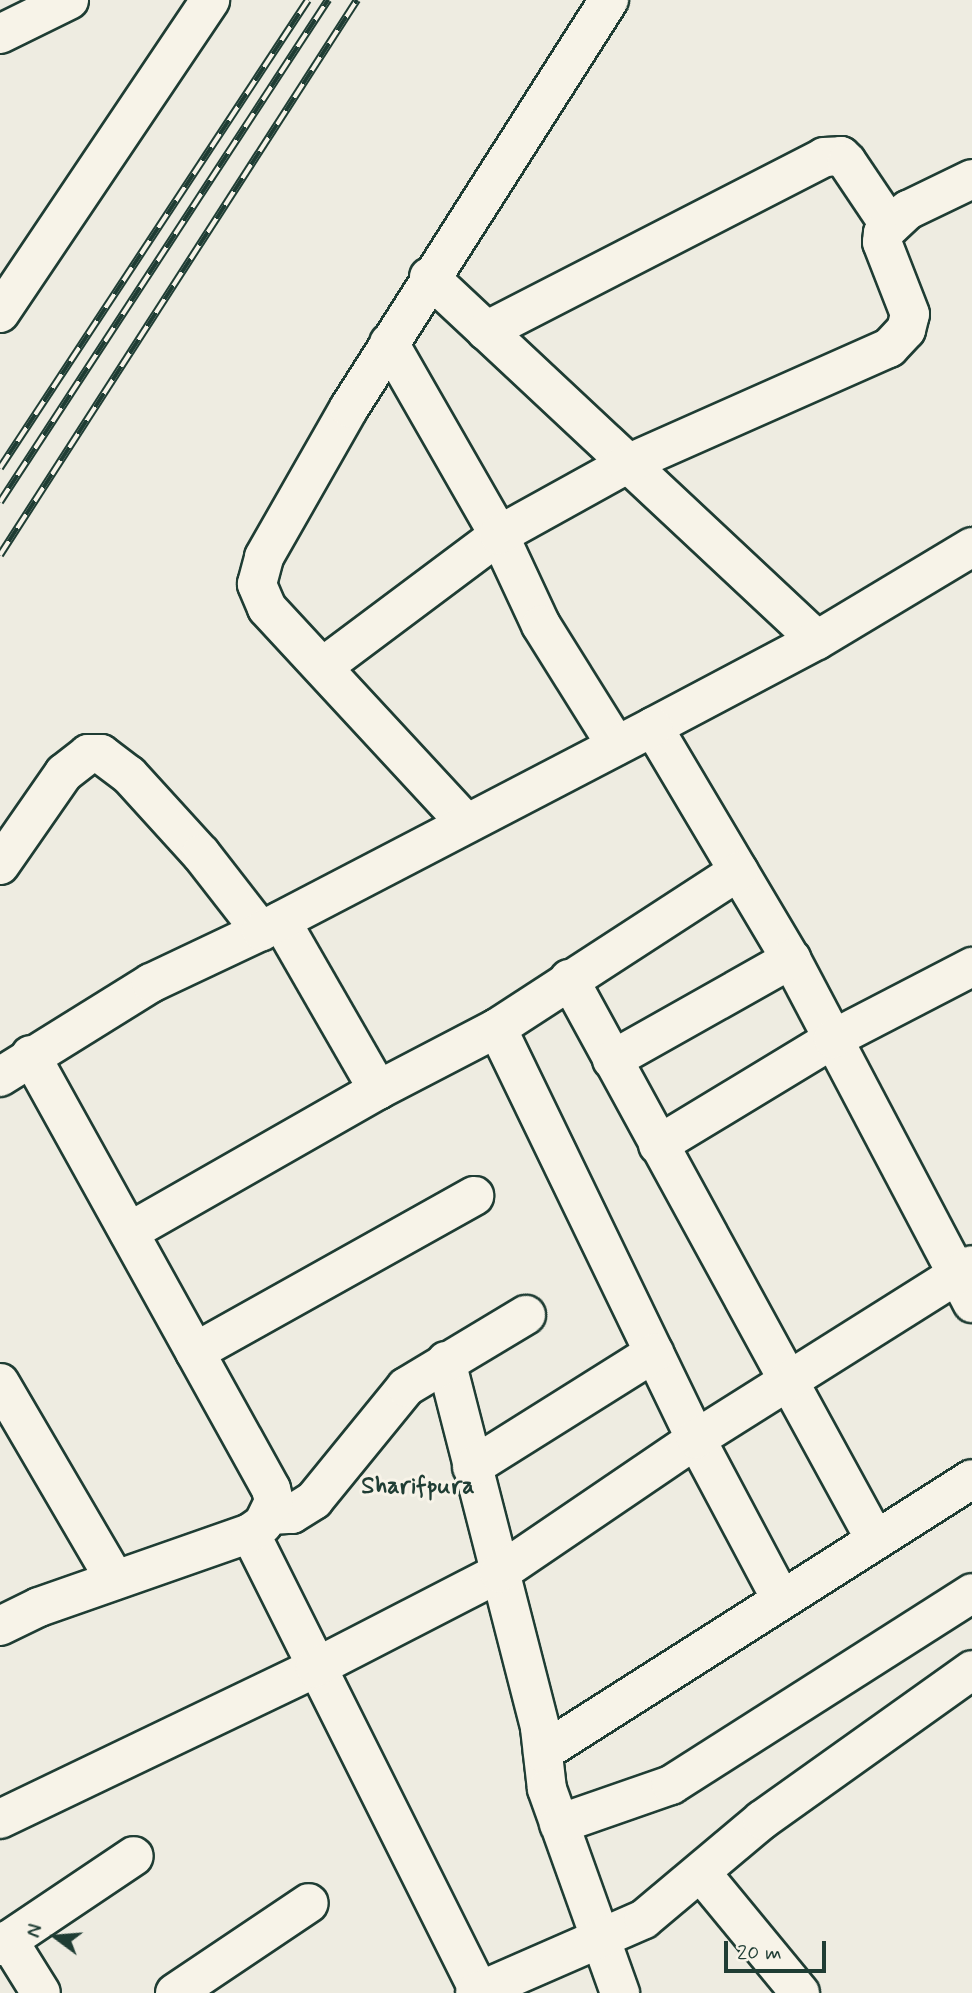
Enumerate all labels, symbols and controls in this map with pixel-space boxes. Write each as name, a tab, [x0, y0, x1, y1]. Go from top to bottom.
district label: Sharifpura	[361, 1473, 475, 1501]
north arrow	[21, 1902, 91, 1972]
text: N	[22, 1922, 49, 1941]
scale bar	[727, 1926, 828, 1970]
text: 20 m	[737, 1939, 782, 1967]

